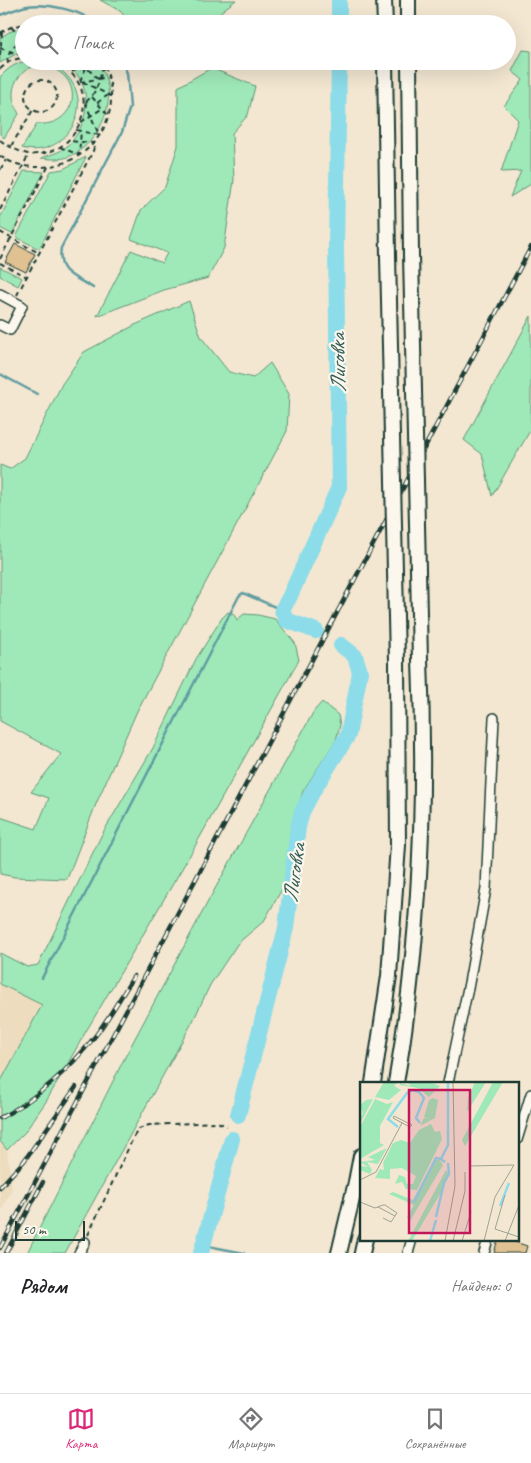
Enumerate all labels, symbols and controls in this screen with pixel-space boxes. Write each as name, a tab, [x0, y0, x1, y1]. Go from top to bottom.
search box	[15, 15, 516, 70]
icon: search	[33, 29, 61, 57]
text: Поиск	[73, 31, 113, 55]
water label: Лиговка	[323, 330, 353, 393]
water label: Лиговка	[276, 839, 312, 904]
inset map	[360, 1082, 518, 1240]
scale bar	[15, 1218, 85, 1241]
text: 50 m	[22, 1221, 46, 1238]
text: Рядом	[20, 1273, 67, 1299]
text: Найдено: 0	[451, 1276, 511, 1296]
tab: Карта	[65, 1405, 97, 1452]
tab: Маршрут	[228, 1405, 274, 1452]
tab: Сохранённые	[405, 1405, 466, 1452]

